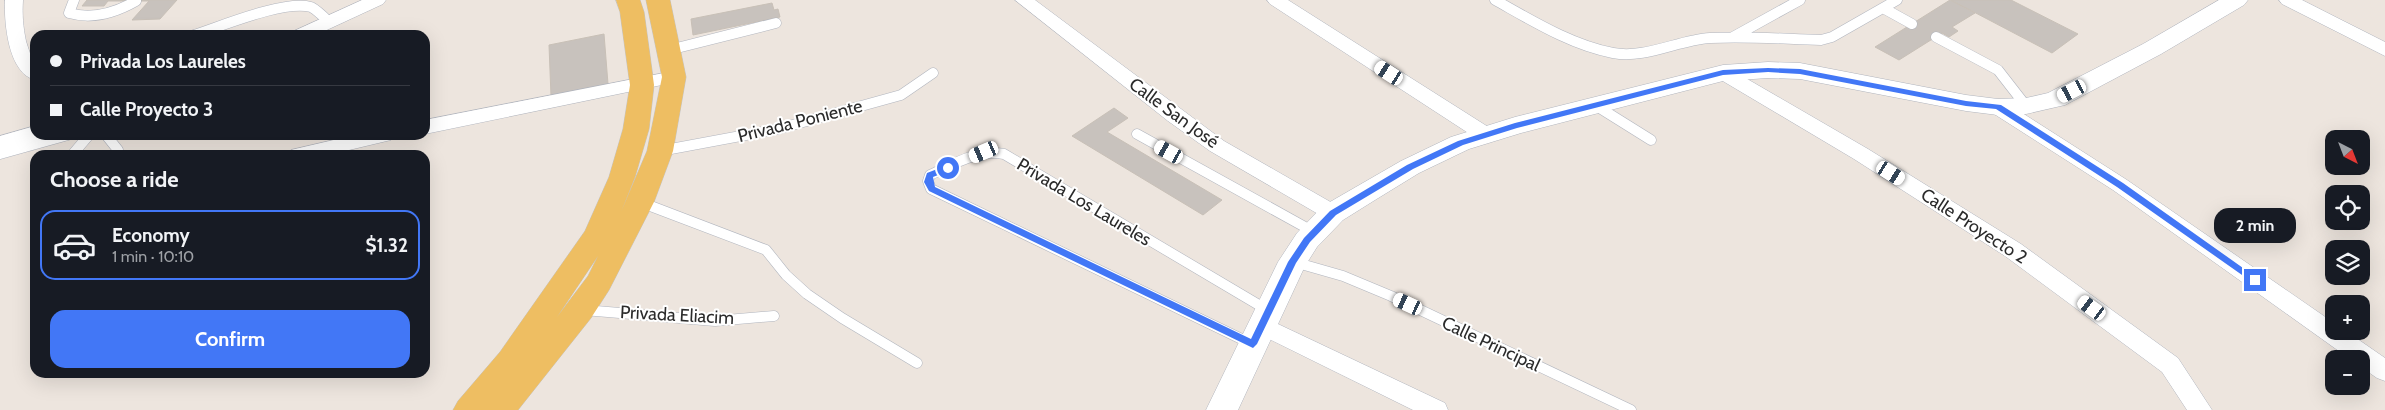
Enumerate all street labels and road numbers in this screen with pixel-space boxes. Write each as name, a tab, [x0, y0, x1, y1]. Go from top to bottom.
street label: Calle San José	[1125, 73, 1223, 153]
street label: Privada Poniente	[735, 95, 865, 147]
street label: Privada Los Laureles	[1013, 153, 1155, 251]
street label: Calle Proyecto 2	[1917, 183, 2031, 269]
street label: Privada Eliacim	[619, 301, 735, 329]
street label: Calle Principal	[1438, 312, 1544, 377]

